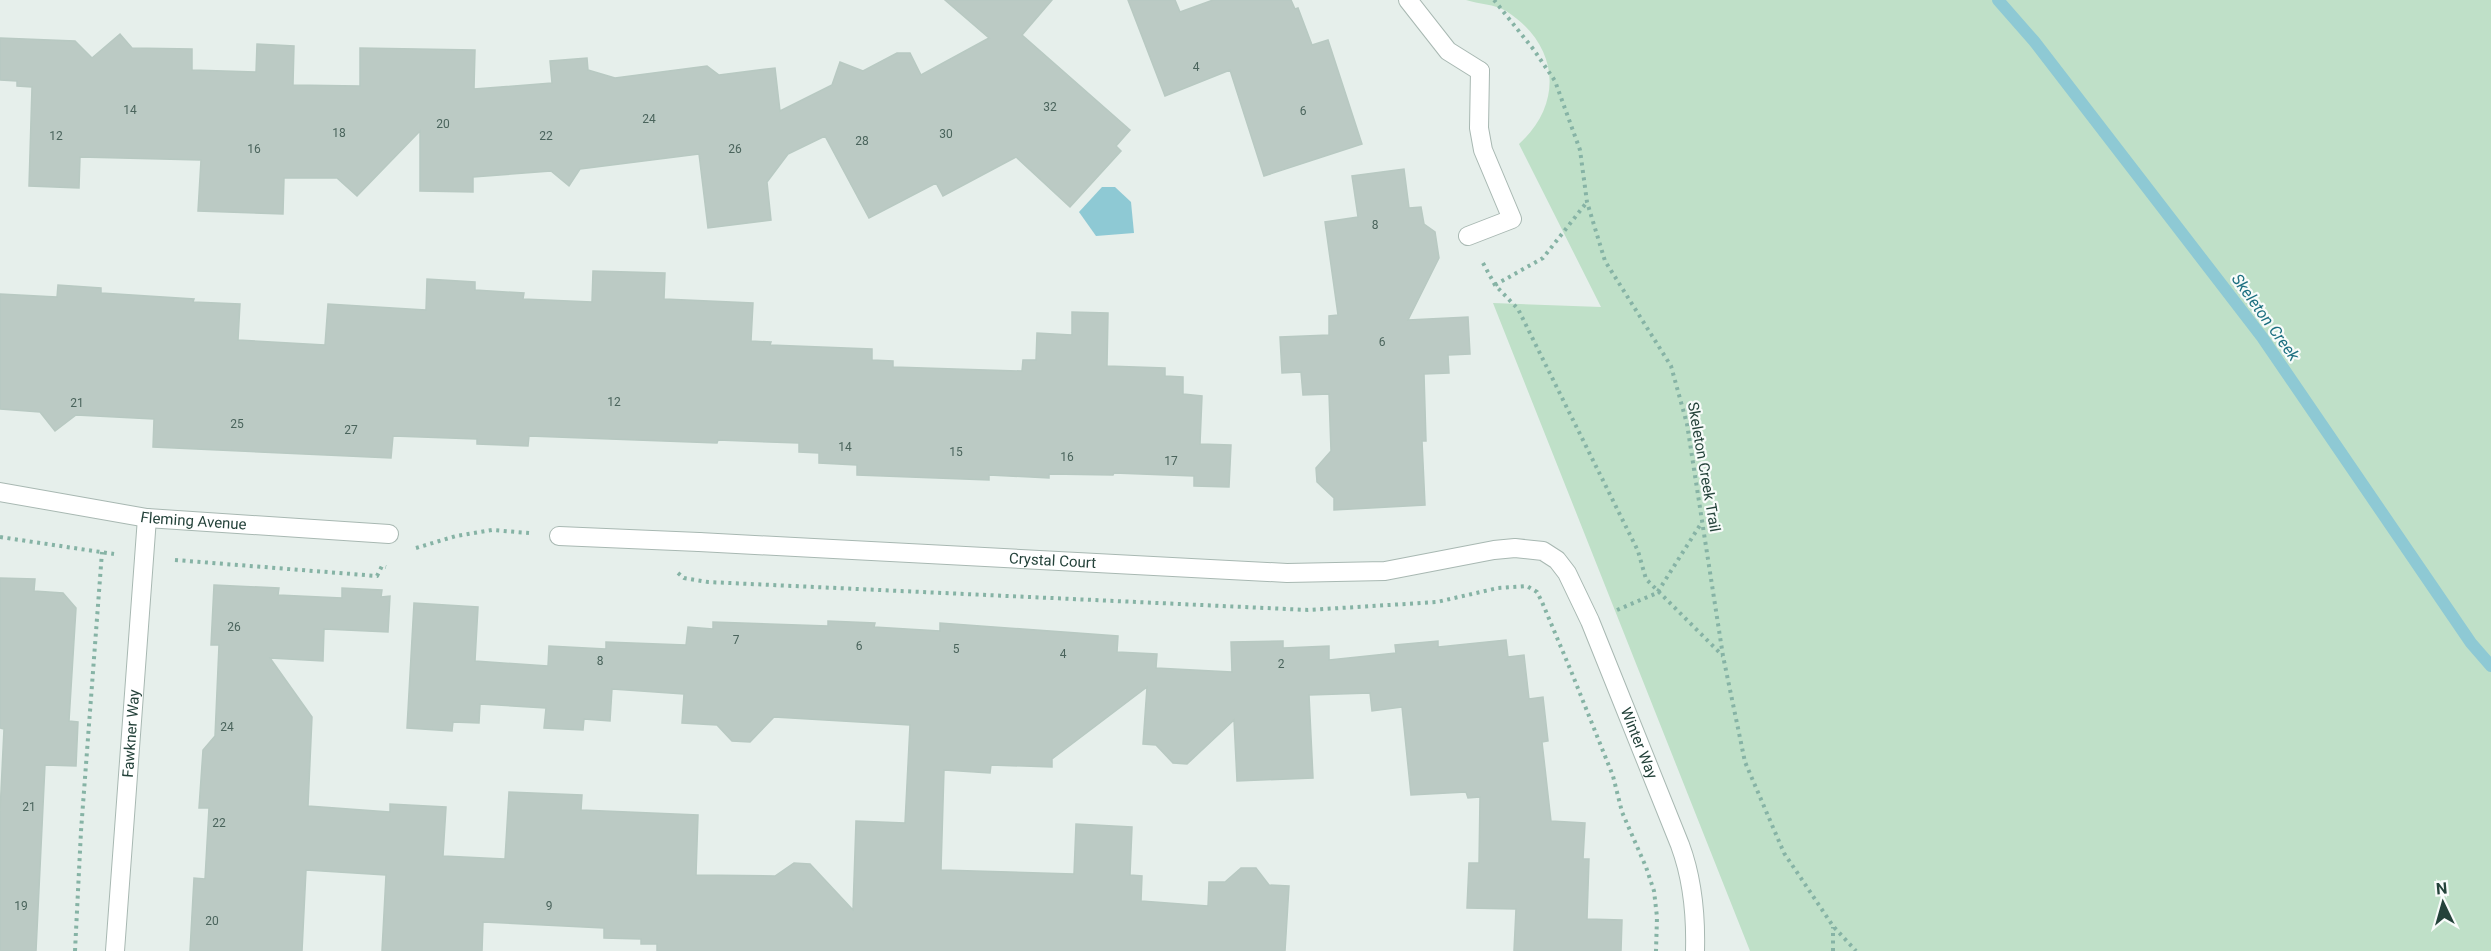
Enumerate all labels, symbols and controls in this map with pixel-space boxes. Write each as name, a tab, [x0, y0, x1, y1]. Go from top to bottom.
house number: 4	[1193, 60, 1200, 74]
house number: 32	[1043, 100, 1057, 114]
house number: 14	[123, 103, 137, 117]
house number: 6	[1300, 104, 1307, 118]
house number: 24	[642, 112, 656, 126]
house number: 20	[436, 117, 450, 131]
house number: 18	[332, 126, 346, 140]
house number: 30	[939, 127, 953, 141]
house number: 12	[49, 129, 63, 143]
house number: 22	[539, 129, 553, 143]
house number: 28	[855, 134, 869, 148]
house number: 16	[247, 142, 261, 156]
house number: 26	[728, 142, 742, 156]
house number: 8	[1372, 218, 1379, 232]
water label: Skeleton Creek	[2228, 270, 2304, 365]
house number: 6	[1379, 335, 1386, 349]
house number: 12	[607, 395, 621, 409]
house number: 21	[70, 396, 84, 410]
street label: Skeleton Creek Trail	[1684, 401, 1724, 533]
house number: 25	[230, 417, 244, 431]
house number: 27	[344, 423, 358, 437]
house number: 14	[838, 440, 852, 454]
house number: 15	[949, 445, 963, 459]
house number: 16	[1060, 450, 1074, 464]
house number: 17	[1164, 454, 1178, 468]
street label: Fleming Avenue	[139, 508, 247, 534]
street label: Crystal Court	[1008, 549, 1097, 572]
house number: 26	[227, 620, 241, 634]
house number: 7	[733, 633, 740, 647]
house number: 6	[856, 639, 863, 653]
house number: 5	[953, 642, 960, 656]
house number: 4	[1060, 647, 1067, 661]
house number: 8	[597, 654, 604, 668]
house number: 2	[1278, 657, 1285, 671]
street label: Fawkner Way	[119, 689, 143, 778]
street label: Winter Way	[1617, 705, 1661, 781]
house number: 24	[220, 720, 234, 734]
house number: 21	[22, 800, 36, 814]
house number: 22	[212, 816, 226, 830]
north arrow	[2413, 873, 2473, 933]
text: N	[2435, 879, 2448, 899]
house number: 19	[14, 899, 28, 913]
house number: 9	[546, 899, 552, 913]
house number: 20	[205, 914, 219, 928]

